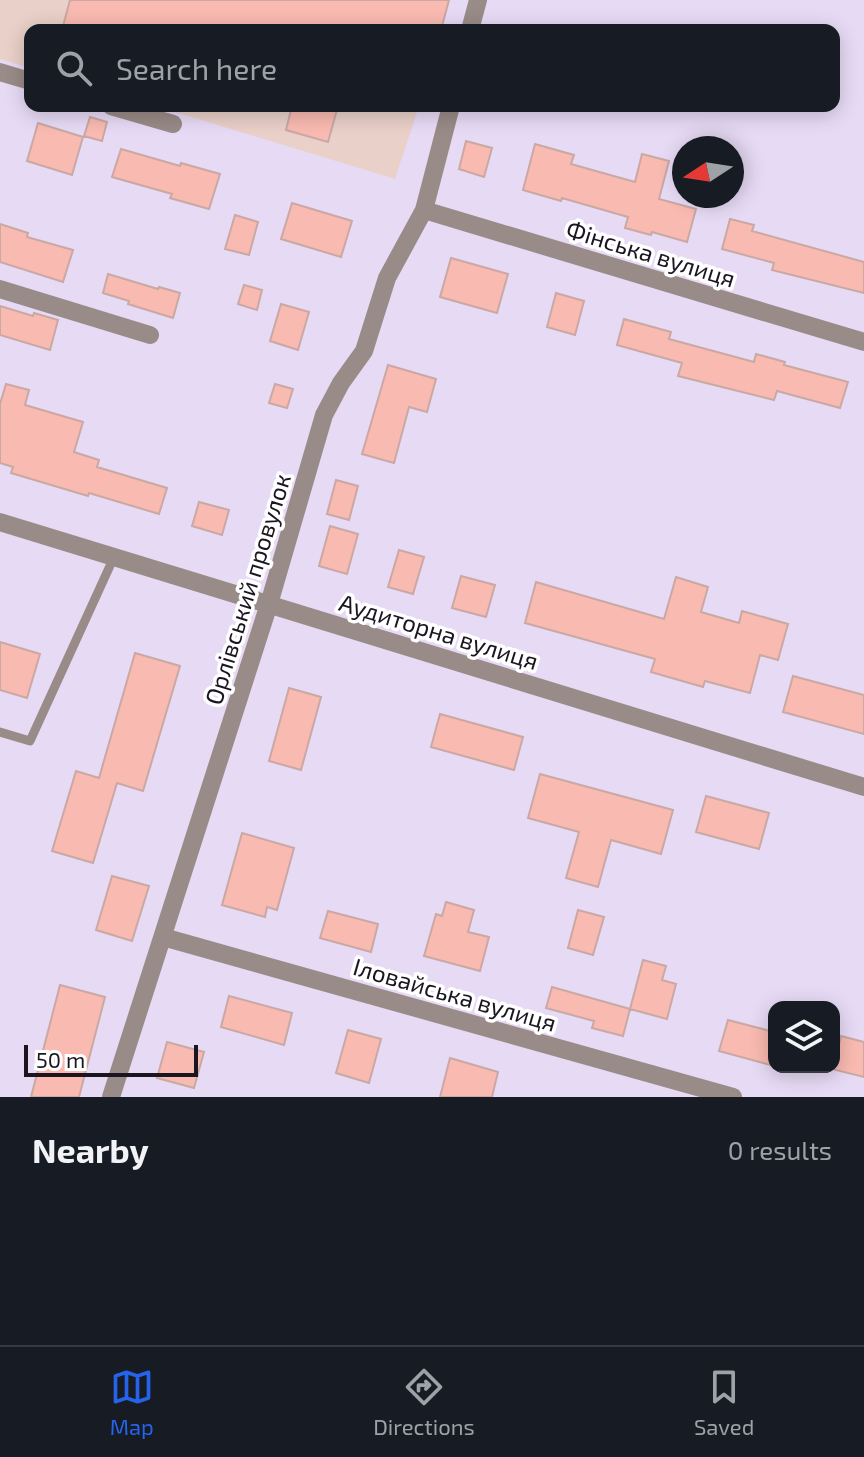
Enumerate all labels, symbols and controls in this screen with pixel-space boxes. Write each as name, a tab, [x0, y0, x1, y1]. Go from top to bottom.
search box	[24, 24, 840, 112]
icon: search	[52, 46, 96, 90]
text: Search here	[116, 50, 277, 86]
north arrow	[672, 136, 744, 208]
street label: Фінська вулиця	[563, 214, 739, 293]
street label: Орлівський провулок	[198, 470, 297, 708]
street label: Аудиторна вулиця	[336, 587, 542, 676]
street label: Іловайська вулиця	[350, 951, 560, 1038]
map controls	[768, 1001, 840, 1073]
button: layers	[768, 1001, 840, 1073]
scale bar	[24, 1041, 198, 1077]
text: 50 m	[36, 1046, 85, 1072]
text: Nearby	[32, 1129, 149, 1170]
text: 0 results	[728, 1134, 832, 1165]
tab: Map	[110, 1365, 154, 1439]
tab: Directions	[373, 1365, 475, 1439]
tab: Saved	[694, 1365, 754, 1439]

